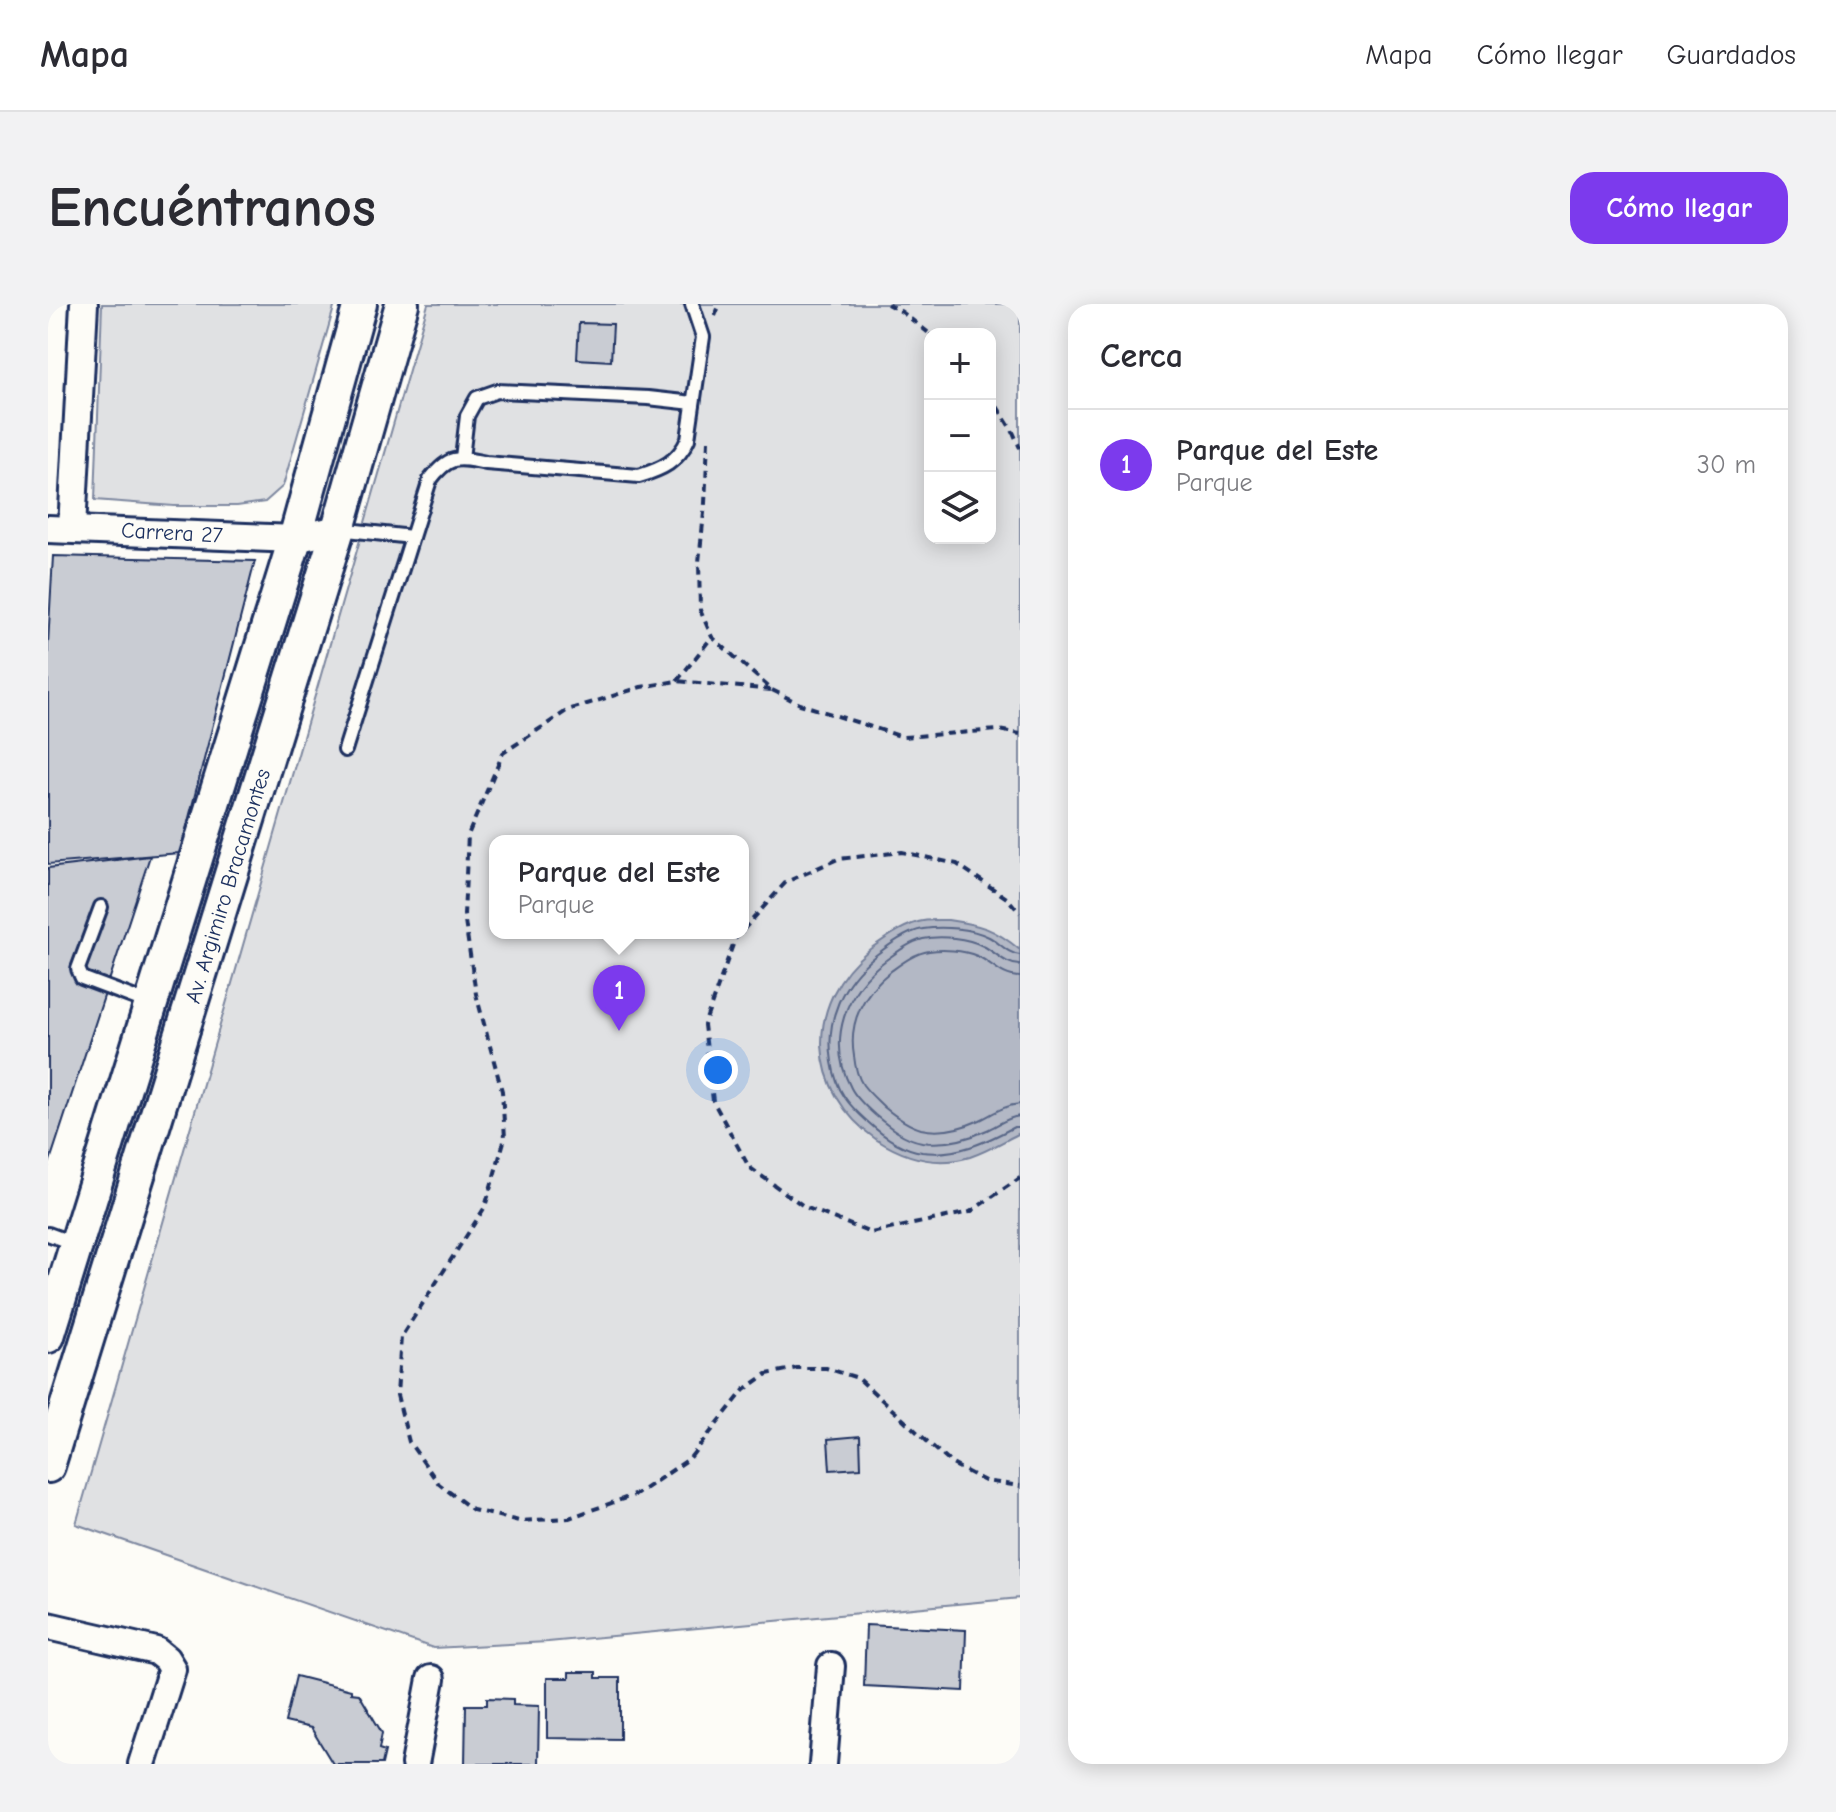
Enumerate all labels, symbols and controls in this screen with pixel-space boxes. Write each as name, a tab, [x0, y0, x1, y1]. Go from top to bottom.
text: Mapa	[40, 33, 129, 77]
text: Mapa	[1365, 39, 1432, 71]
text: Cómo llegar	[1476, 39, 1623, 71]
text: Guardados	[1667, 39, 1796, 71]
button: Cómo llegar	[1570, 172, 1788, 244]
text: Encuéntranos	[48, 176, 376, 240]
map controls	[924, 328, 996, 544]
button: +	[924, 328, 996, 400]
text: Cerca	[1100, 336, 1183, 376]
button: −	[924, 400, 996, 472]
text: Parque del Este	[1176, 433, 1378, 468]
text: 1	[1121, 450, 1131, 480]
text: 30 m	[1697, 450, 1756, 480]
text: Parque	[1176, 468, 1253, 498]
button: layers	[924, 472, 996, 544]
street label: Carrera 27	[120, 517, 224, 549]
street label: Av. Argimiro Bracamontes	[180, 766, 276, 1006]
popup	[489, 835, 749, 939]
text: Parque del Este	[518, 855, 720, 890]
text: Parque	[518, 890, 594, 920]
pin: 1	[593, 965, 645, 1031]
your location	[698, 1050, 738, 1090]

